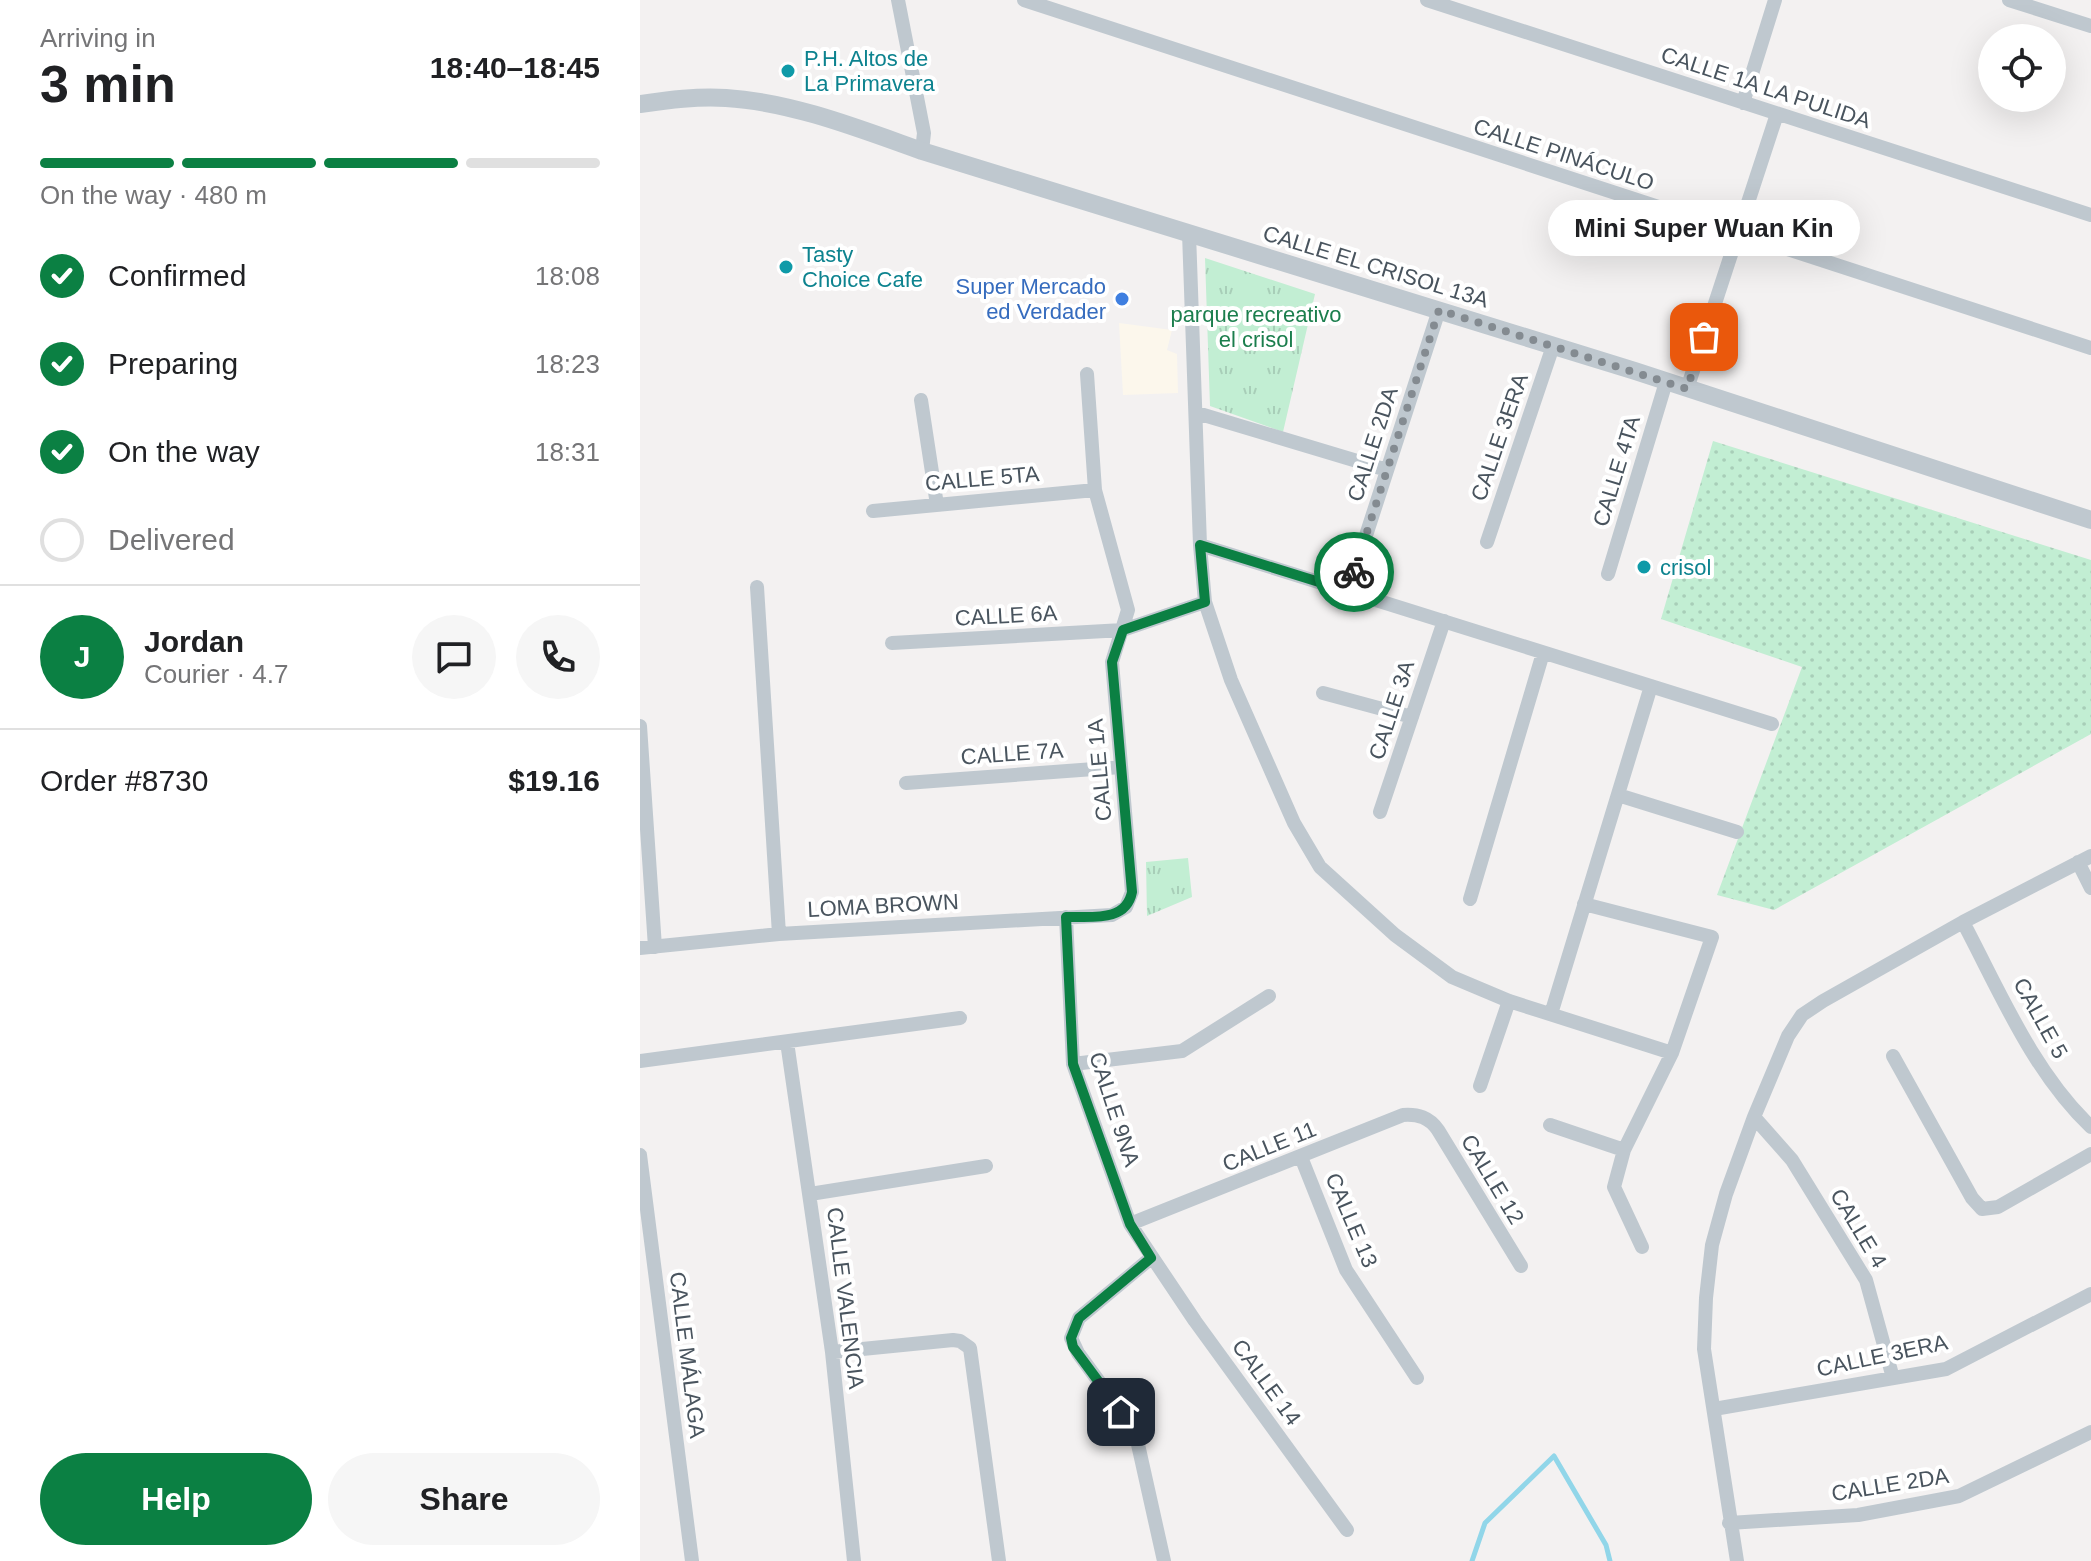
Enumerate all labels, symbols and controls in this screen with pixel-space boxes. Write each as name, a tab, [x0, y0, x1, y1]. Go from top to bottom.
text: Arriving in	[40, 23, 156, 53]
map controls	[1978, 24, 2066, 112]
button: locate	[1978, 24, 2066, 112]
street label: CALLE 1A LA PULIDA	[1658, 42, 1874, 133]
place label: P.H. Altos de La Primavera	[804, 46, 936, 96]
text: 18:40–18:45	[430, 51, 600, 84]
text: 3 min	[40, 55, 176, 113]
marker: P.H. Altos de La Primavera	[779, 62, 797, 80]
street label: CALLE PINÁCULO	[1470, 113, 1657, 195]
text: On the way · 480 m	[40, 180, 267, 210]
callout: Mini Super Wuan Kin	[1548, 201, 1860, 257]
text: Mini Super Wuan Kin	[1574, 213, 1834, 243]
street label: CALLE EL CRISOL 13A	[1260, 220, 1492, 313]
place label: Tasty Choice Cafe	[802, 242, 923, 292]
icon: check	[40, 254, 84, 298]
marker: Tasty Choice Cafe	[777, 258, 795, 276]
text: Confirmed	[108, 259, 246, 292]
text: 18:08	[535, 261, 600, 291]
place label: Super Mercado ed Verdader	[956, 274, 1106, 324]
marker: Super Mercado ed Verdader	[1113, 290, 1131, 308]
park label: parque recreativo el crisol	[1170, 302, 1342, 352]
pin	[1670, 303, 1738, 371]
icon: bag	[1682, 315, 1726, 359]
icon: check	[40, 342, 84, 386]
text: Preparing	[108, 347, 238, 380]
text: 18:23	[535, 349, 600, 379]
street label: CALLE 3ERA	[1466, 370, 1533, 504]
street label: CALLE 2DA	[1342, 384, 1403, 504]
street label: CALLE 4TA	[1588, 412, 1645, 530]
icon: check	[40, 430, 84, 474]
text: On the way	[108, 435, 260, 468]
text: 18:31	[535, 437, 600, 467]
street label: CALLE 5TA	[924, 461, 1040, 496]
text: Delivered	[108, 523, 235, 556]
courier	[1314, 532, 1394, 612]
icon: bike	[1332, 550, 1376, 594]
place label: crisol	[1660, 555, 1711, 580]
marker: crisol	[1635, 558, 1653, 576]
street label: CALLE 6A	[954, 600, 1058, 631]
button: chat	[412, 615, 496, 699]
button: phone	[516, 615, 600, 699]
text: Jordan	[144, 625, 244, 658]
text: J	[74, 640, 90, 673]
street label: CALLE 3A	[1364, 657, 1419, 763]
text: Courier · 4.7	[144, 659, 289, 689]
street label: CALLE 1A	[1083, 717, 1116, 822]
street label: CALLE 7A	[960, 737, 1064, 770]
text: Order #8730	[40, 764, 208, 797]
text: $19.16	[508, 764, 600, 797]
street label: LOMA BROWN	[807, 889, 959, 922]
street label: CALLE 5	[2008, 974, 2073, 1063]
street label: CALLE 9NA	[1084, 1049, 1145, 1170]
street label: CALLE 11	[1219, 1116, 1320, 1177]
street label: CALLE 12	[1456, 1130, 1529, 1229]
street label: CALLE 13	[1320, 1169, 1383, 1271]
street label: CALLE 4	[1825, 1184, 1892, 1272]
street label: CALLE VALENCIA	[822, 1206, 869, 1391]
street label: CALLE MÁLAGA	[665, 1270, 710, 1440]
street label: CALLE 3ERA	[1814, 1329, 1950, 1382]
street label: CALLE 14	[1227, 1334, 1306, 1430]
pin	[1087, 1378, 1155, 1446]
icon: home	[1099, 1390, 1143, 1434]
button: Help	[40, 1453, 312, 1545]
button: Share	[328, 1453, 600, 1545]
street label: CALLE 2DA	[1830, 1463, 1951, 1506]

